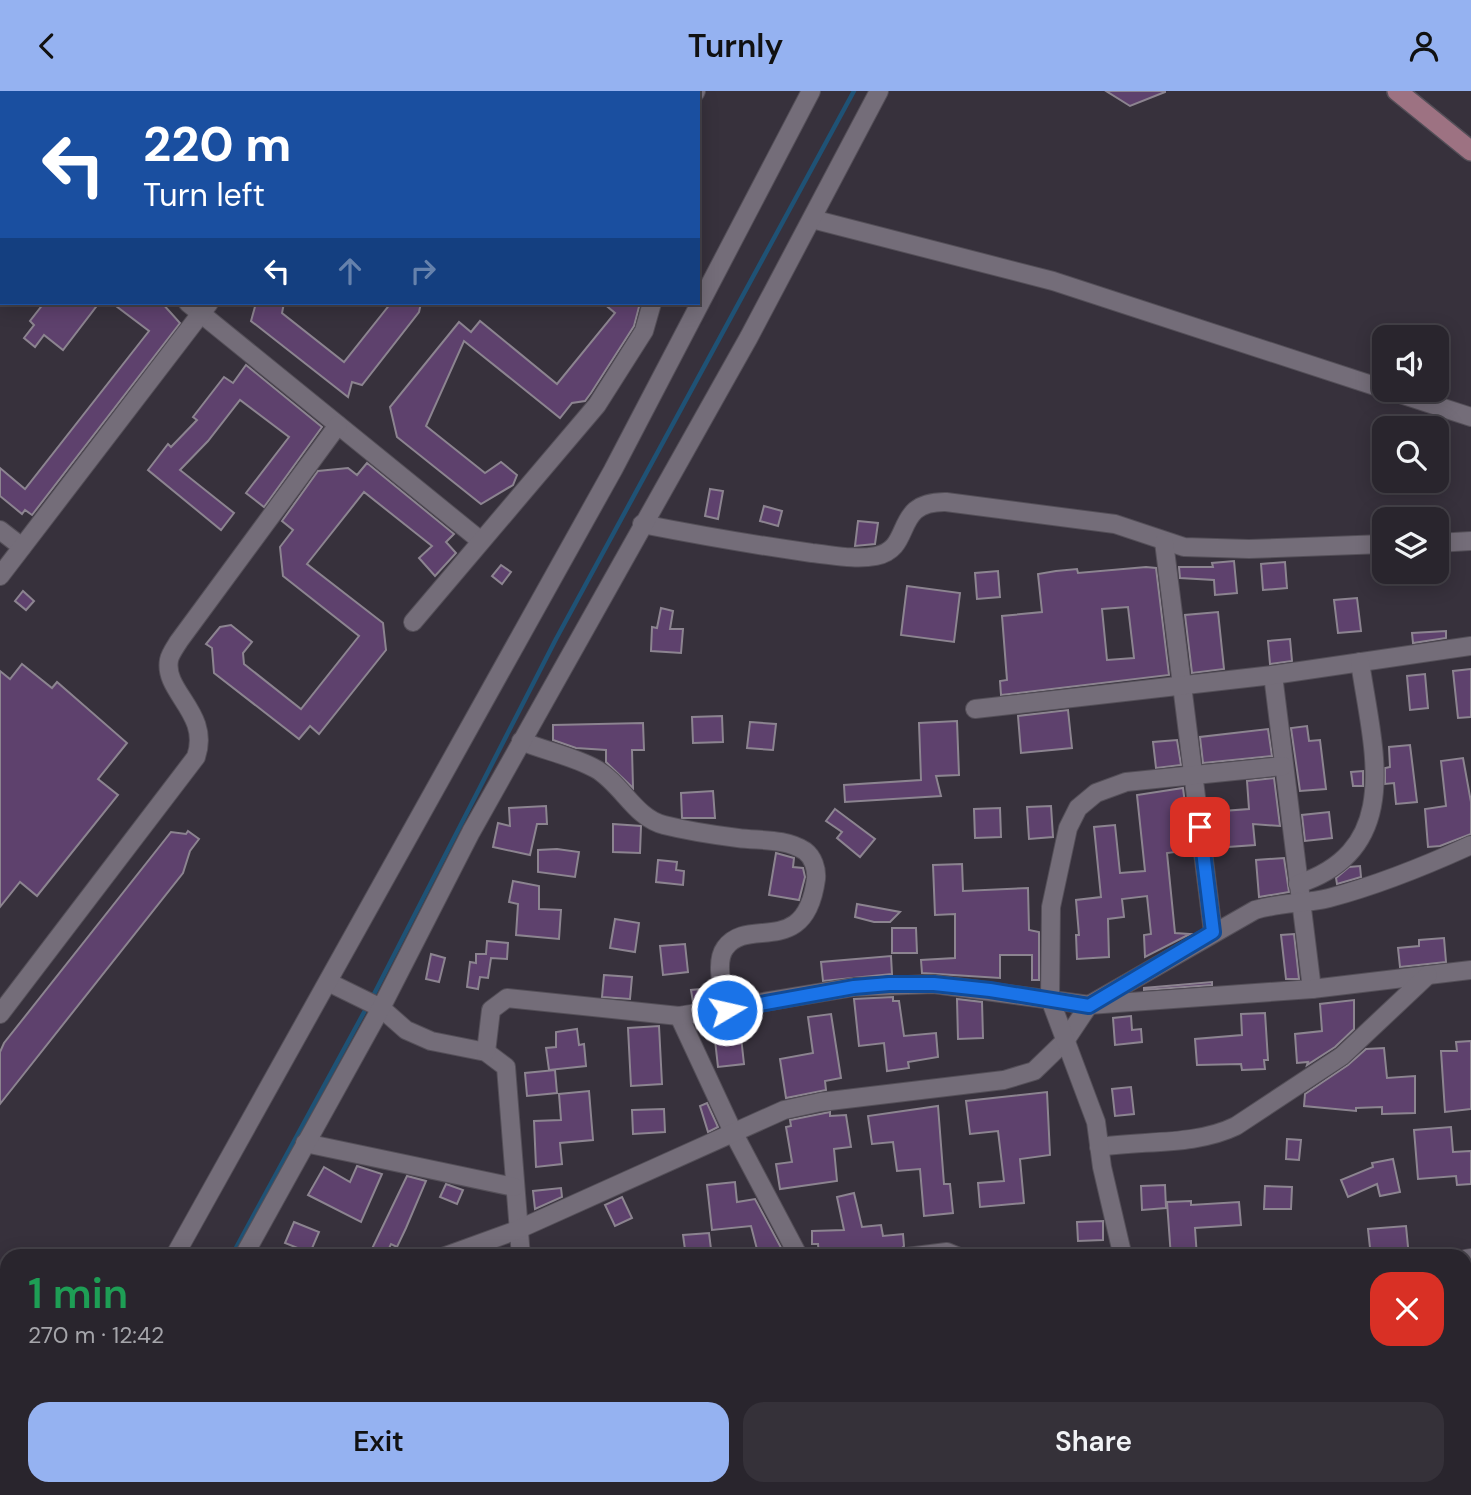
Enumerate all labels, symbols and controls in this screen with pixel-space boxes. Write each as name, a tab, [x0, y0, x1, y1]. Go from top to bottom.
text: Turnly	[688, 25, 783, 67]
icon: back	[28, 27, 66, 65]
icon: person	[1405, 27, 1443, 65]
text: 220 m	[143, 112, 291, 176]
icon: left	[28, 119, 119, 210]
text: Turn left	[143, 174, 265, 216]
icon: left	[258, 252, 296, 290]
icon: ahead	[331, 252, 369, 290]
icon: right	[404, 252, 442, 290]
map controls	[1372, 325, 1449, 584]
button: sound	[1372, 325, 1449, 402]
button: search	[1372, 416, 1449, 493]
button: layers	[1372, 507, 1449, 584]
pin	[1170, 797, 1230, 857]
icon: arrive	[1181, 808, 1219, 846]
position arrow	[690, 973, 764, 1047]
text: 1 min	[28, 1266, 128, 1321]
button: close	[1370, 1272, 1444, 1346]
text: 270 m · 12:42	[28, 1320, 164, 1350]
button: Exit	[28, 1402, 729, 1482]
button: Share	[743, 1402, 1444, 1482]

